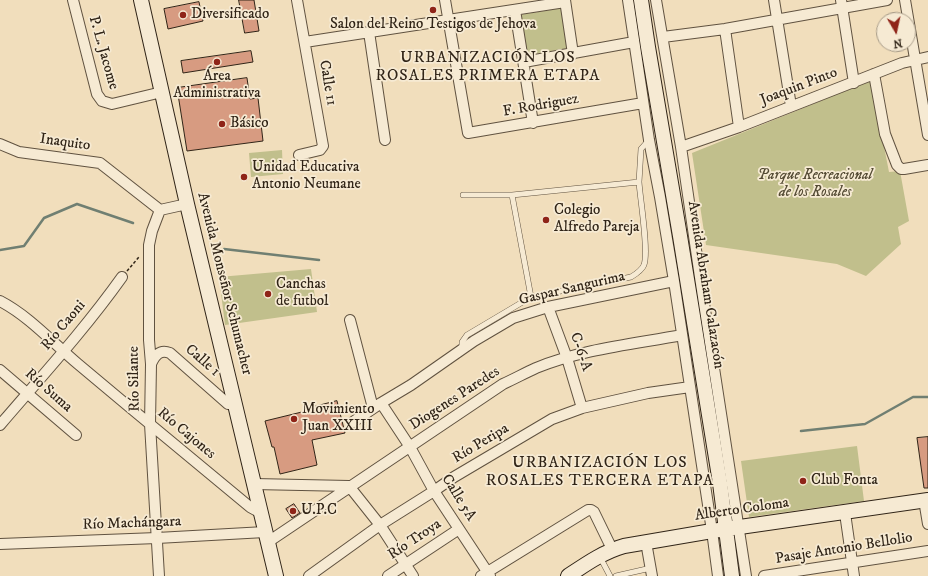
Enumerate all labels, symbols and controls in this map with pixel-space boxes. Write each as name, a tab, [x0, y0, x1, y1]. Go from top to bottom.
marker: Salon del Reino Testigos de Jehova	[428, 5, 438, 15]
place label: Diversificado	[191, 6, 269, 24]
marker: Diversificado	[178, 10, 188, 20]
north arrow	[876, 12, 916, 52]
street label: P. L. Jacome	[84, 14, 122, 92]
place label: Salon del Reino Testigos de Jehova	[330, 16, 536, 34]
text: N	[892, 35, 903, 50]
district label: URBANIZACIÓN LOS ROSALES PRIMERA ETAPA	[375, 49, 601, 87]
marker: Área Administrativa	[212, 57, 222, 67]
street label: Calle 11	[314, 59, 340, 107]
street label: Joaquin Pinto	[758, 64, 840, 110]
place label: Área Administrativa	[173, 68, 261, 103]
street label: F. Rodriguez	[502, 90, 580, 122]
place label: Básico	[230, 115, 268, 133]
marker: Básico	[217, 119, 227, 129]
street label: Inaquito	[39, 131, 91, 155]
place label: Unidad Educativa Antonio Neumane	[252, 159, 361, 194]
park label: Parque Recreacional de los Rosales	[758, 167, 872, 202]
marker: Unidad Educativa Antonio Neumane	[239, 172, 249, 182]
street label: Avenida Monseñor Schumacher	[193, 191, 255, 377]
street label: Avenida Abraham Calazacón	[683, 200, 727, 370]
place label: Colegio Alfredo Pareja	[554, 202, 639, 237]
marker: Colegio Alfredo Pareja	[541, 215, 551, 225]
street label: Gaspar Sangurima	[517, 268, 627, 310]
place label: Canchas de futbol	[276, 276, 328, 311]
marker: Canchas de futbol	[263, 289, 273, 299]
street label: Río Caoni	[38, 297, 90, 355]
street label: C-6-A	[565, 330, 595, 374]
street label: Calle 1	[181, 341, 223, 381]
street label: Río Silante	[125, 346, 145, 412]
street label: Diogenes Paredes	[407, 363, 503, 435]
street label: Río Suma	[21, 365, 75, 417]
place label: Movimiento Juan XXIII	[302, 401, 374, 436]
street label: Río Cajones	[153, 404, 219, 464]
marker: Movimiento Juan XXIII	[289, 414, 299, 424]
street label: Río Peripa	[450, 420, 512, 468]
district label: URBANIZACIÓN LOS ROSALES TERCERA ETAPA	[486, 454, 714, 492]
street label: Calle 5A	[437, 471, 479, 525]
place label: Club Fonta	[811, 472, 878, 490]
marker: Club Fonta	[798, 476, 808, 486]
street label: Alberto Coloma	[694, 494, 790, 526]
place label: U.P.C	[301, 502, 337, 520]
marker: U.P.C	[288, 506, 298, 516]
street label: Río Machángara	[82, 513, 182, 535]
street label: Río Troya	[385, 516, 445, 564]
street label: Pasaje Antonio Bellolio	[774, 529, 914, 569]

